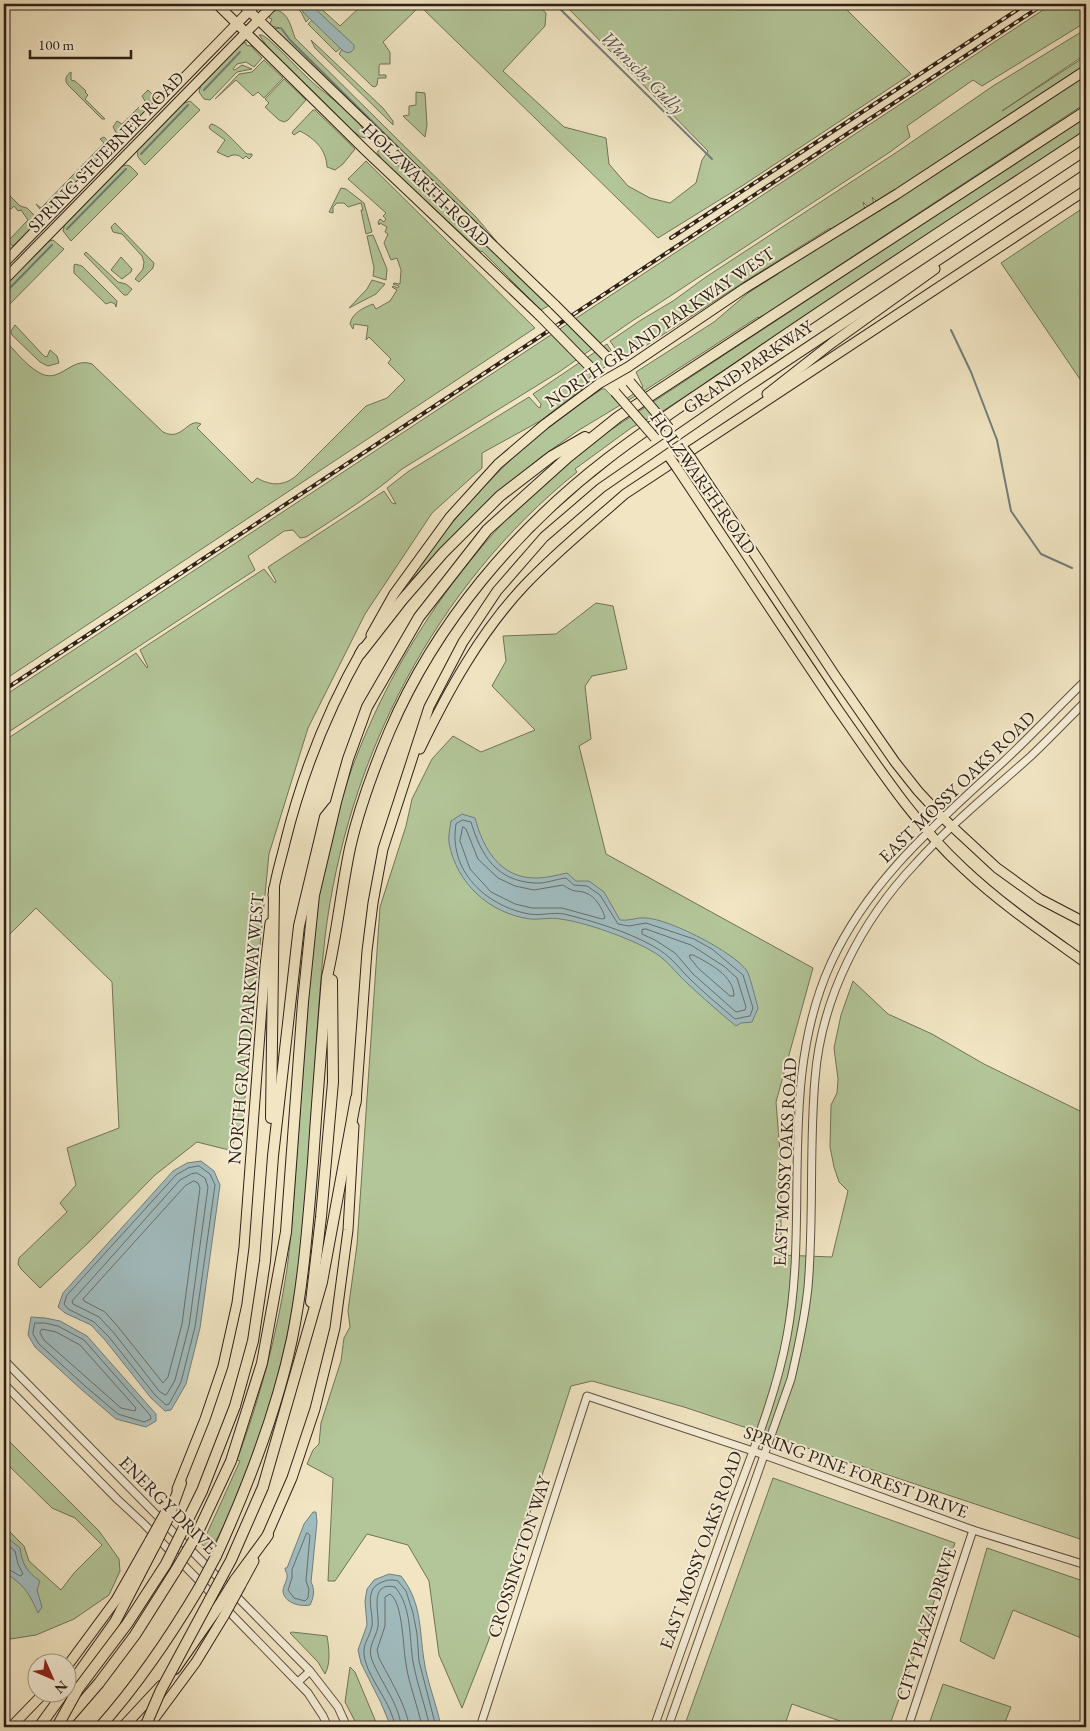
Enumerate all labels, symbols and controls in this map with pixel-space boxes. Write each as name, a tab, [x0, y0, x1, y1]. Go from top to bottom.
water label: Wunsche Gully	[595, 25, 690, 120]
scale bar	[30, 28, 131, 60]
text: 100 m	[38, 35, 75, 54]
street label: SPRING STUEBNER ROAD	[22, 66, 189, 237]
street label: HOLZWARTH ROAD	[357, 117, 495, 252]
street label: NORTH GRAND PARKWAY WEST	[541, 242, 779, 412]
street label: GRAND PARKWAY	[679, 316, 817, 418]
street label: HOLZWARTH ROAD	[645, 407, 761, 559]
street label: EAST MOSSY OAKS ROAD	[873, 706, 1040, 868]
street label: NORTH GRAND PARKWAY WEST	[222, 892, 269, 1165]
street label: EAST MOSSY OAKS ROAD	[768, 1057, 801, 1267]
street label: SPRING PINE FOREST DRIVE	[741, 1420, 971, 1523]
street label: EAST MOSSY OAKS ROAD	[654, 1448, 747, 1652]
street label: ENERGY DRIVE	[115, 1451, 222, 1558]
street label: CROSSINGTON WAY	[482, 1472, 556, 1641]
street label: CITY PLAZA DRIVE	[890, 1544, 961, 1703]
north arrow	[28, 1654, 78, 1704]
text: N	[50, 1677, 72, 1698]

